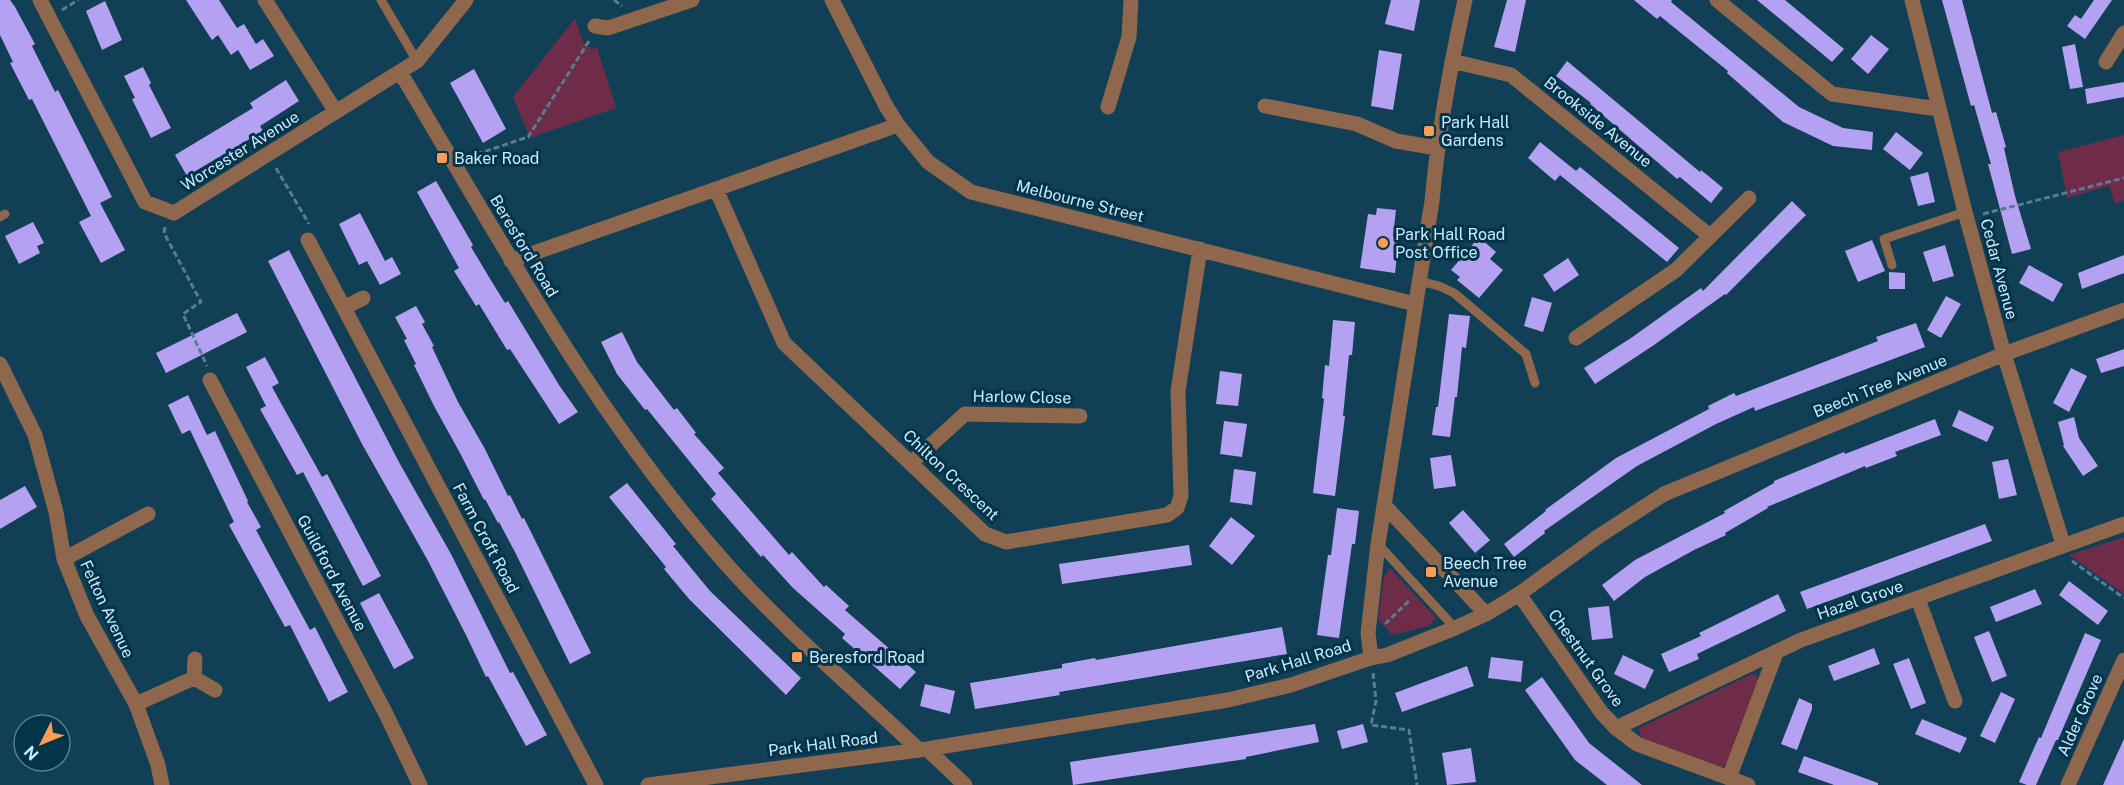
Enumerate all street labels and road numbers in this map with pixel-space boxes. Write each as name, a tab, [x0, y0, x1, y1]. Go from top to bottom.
street label: Brookside Avenue	[1540, 73, 1656, 171]
street label: Worcester Avenue	[178, 107, 302, 195]
street label: Melbourne Street	[1014, 176, 1146, 226]
street label: Beresford Road	[486, 191, 562, 301]
street label: Cedar Avenue	[1976, 217, 2022, 321]
street label: Beech Tree Avenue	[1810, 350, 1950, 422]
street label: Harlow Close	[973, 387, 1071, 407]
street label: Chilton Crescent	[899, 426, 1003, 524]
street label: Farm Croft Road	[449, 480, 523, 596]
street label: Guildford Avenue	[293, 512, 371, 634]
street label: Felton Avenue	[76, 557, 138, 661]
street label: Hazel Grove	[1814, 576, 1906, 624]
street label: Chestnut Grove	[1544, 606, 1628, 710]
street label: Park Hall Road	[1242, 636, 1354, 686]
street label: Alder Grove	[2053, 671, 2107, 759]
street label: Park Hall Road	[767, 728, 879, 760]

